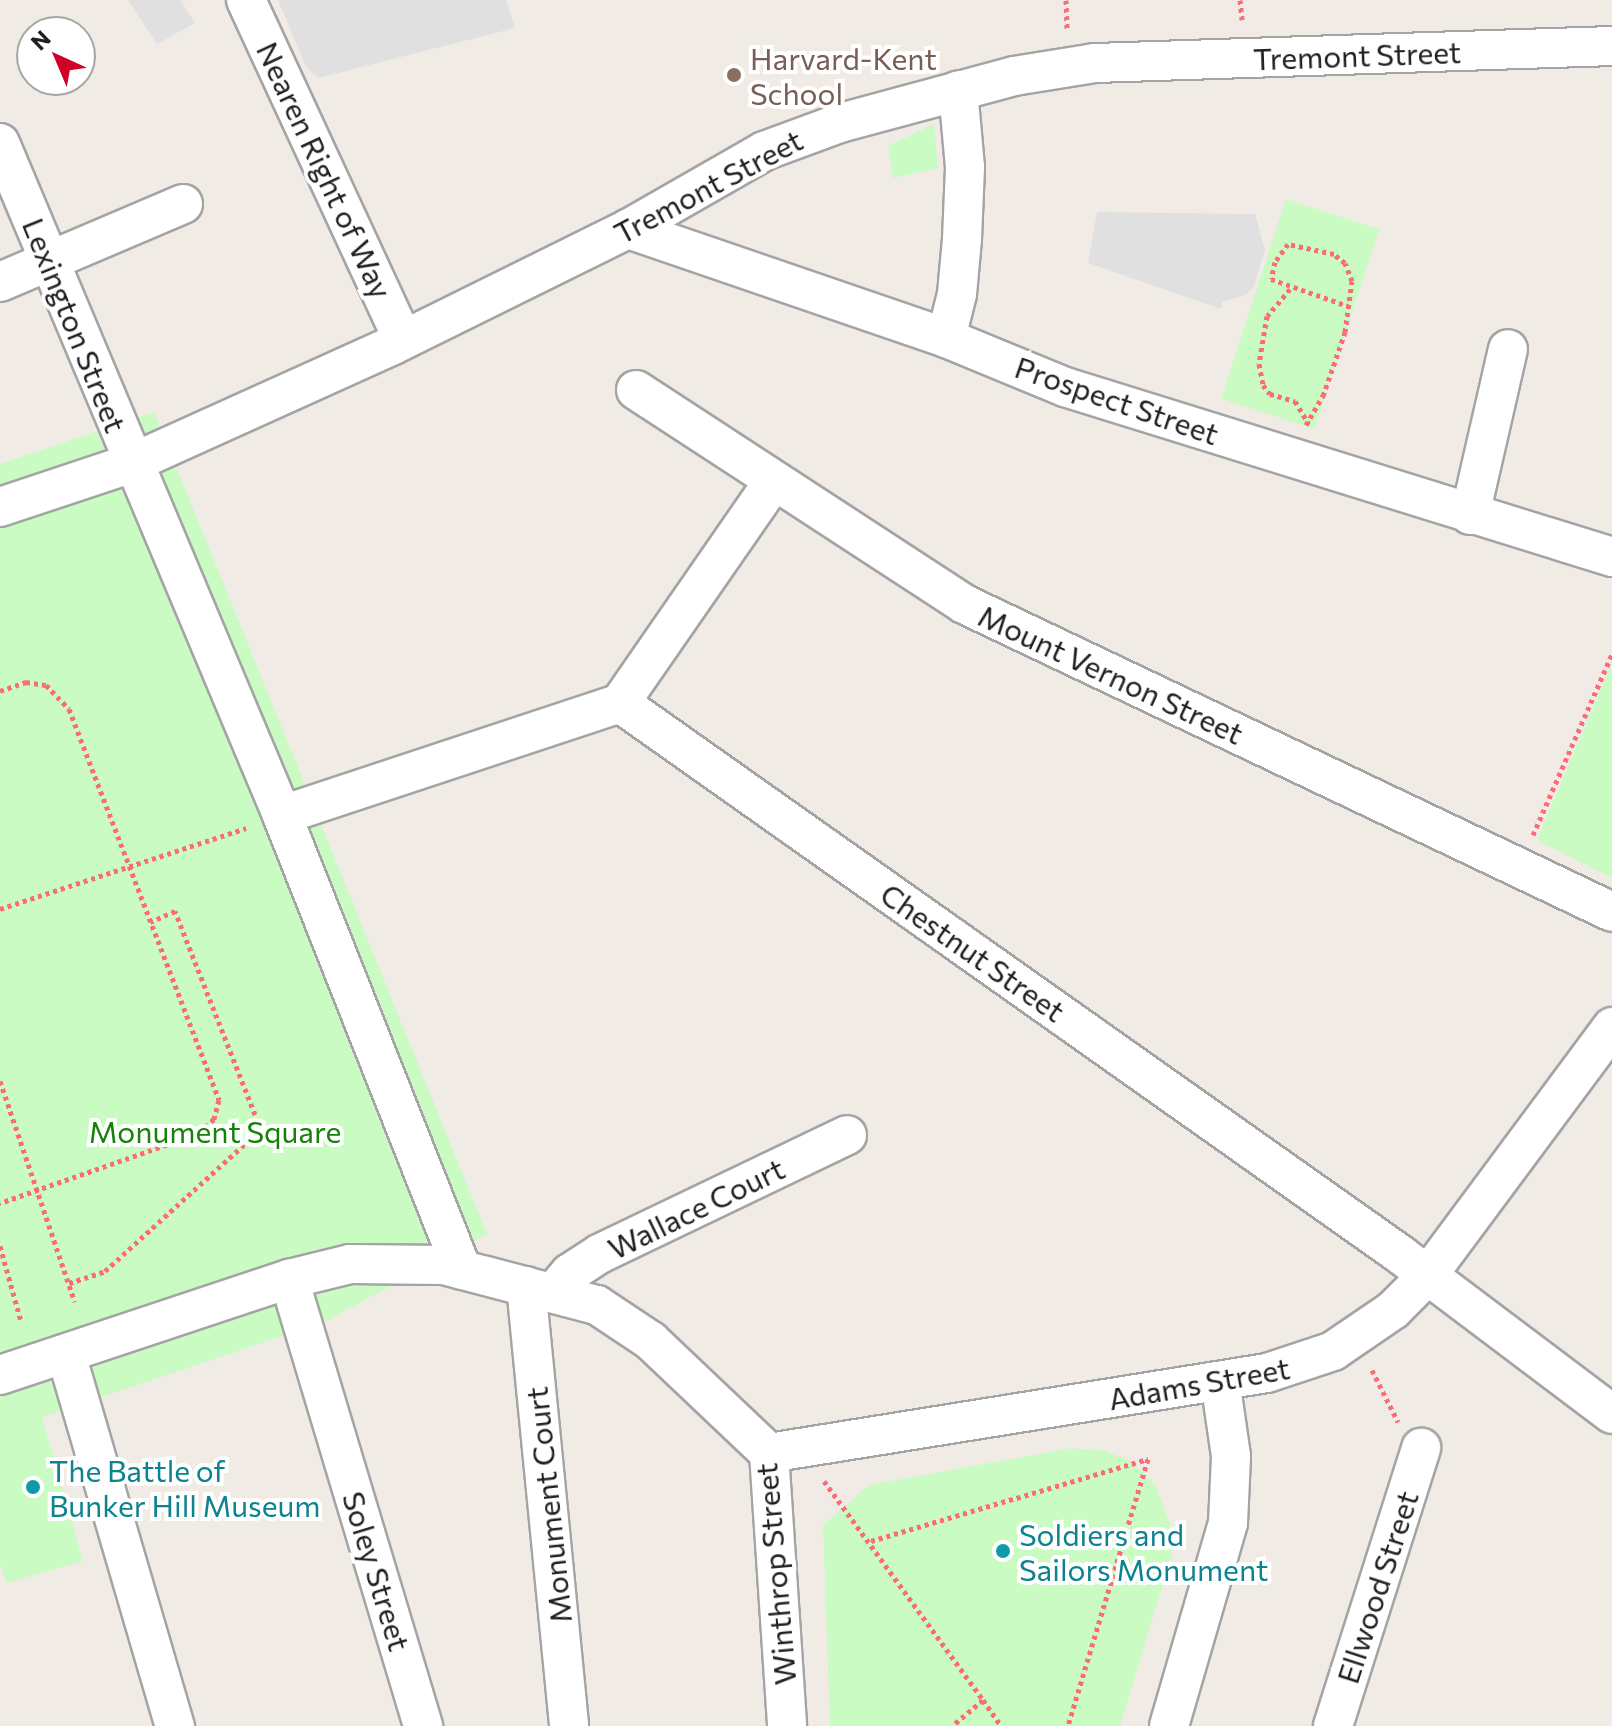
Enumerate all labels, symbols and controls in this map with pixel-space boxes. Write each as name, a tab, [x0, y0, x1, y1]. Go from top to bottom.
north arrow	[16, 16, 96, 96]
text: N	[25, 24, 56, 55]
street label: Tremont Street	[1252, 33, 1462, 77]
street label: Nearen Right of Way	[250, 36, 400, 304]
place label: Harvard-Kent School	[750, 40, 937, 110]
marker: Harvard-Kent School	[725, 66, 743, 84]
street label: Tremont Street	[608, 121, 808, 251]
street label: Lexington Street	[16, 213, 134, 437]
street label: Prospect Street	[1011, 348, 1223, 452]
street label: Mount Vernon Street	[973, 597, 1249, 751]
street label: Chestnut Street	[874, 875, 1072, 1029]
park label: Monument Square	[89, 1113, 341, 1149]
street label: Wallace Court	[602, 1150, 790, 1266]
street label: Adams Street	[1106, 1349, 1292, 1417]
street label: Monument Court	[518, 1385, 578, 1625]
place label: The Battle of Bunker Hill Museum	[49, 1452, 320, 1522]
street label: Winthrop Street	[747, 1462, 803, 1686]
marker: The Battle of Bunker Hill Museum	[24, 1478, 42, 1496]
street label: Ellwood Street	[1329, 1486, 1425, 1688]
street label: Soley Street	[336, 1487, 418, 1655]
place label: Soldiers and Sailors Monument	[1019, 1516, 1268, 1586]
marker: Soldiers and Sailors Monument	[994, 1542, 1012, 1560]

